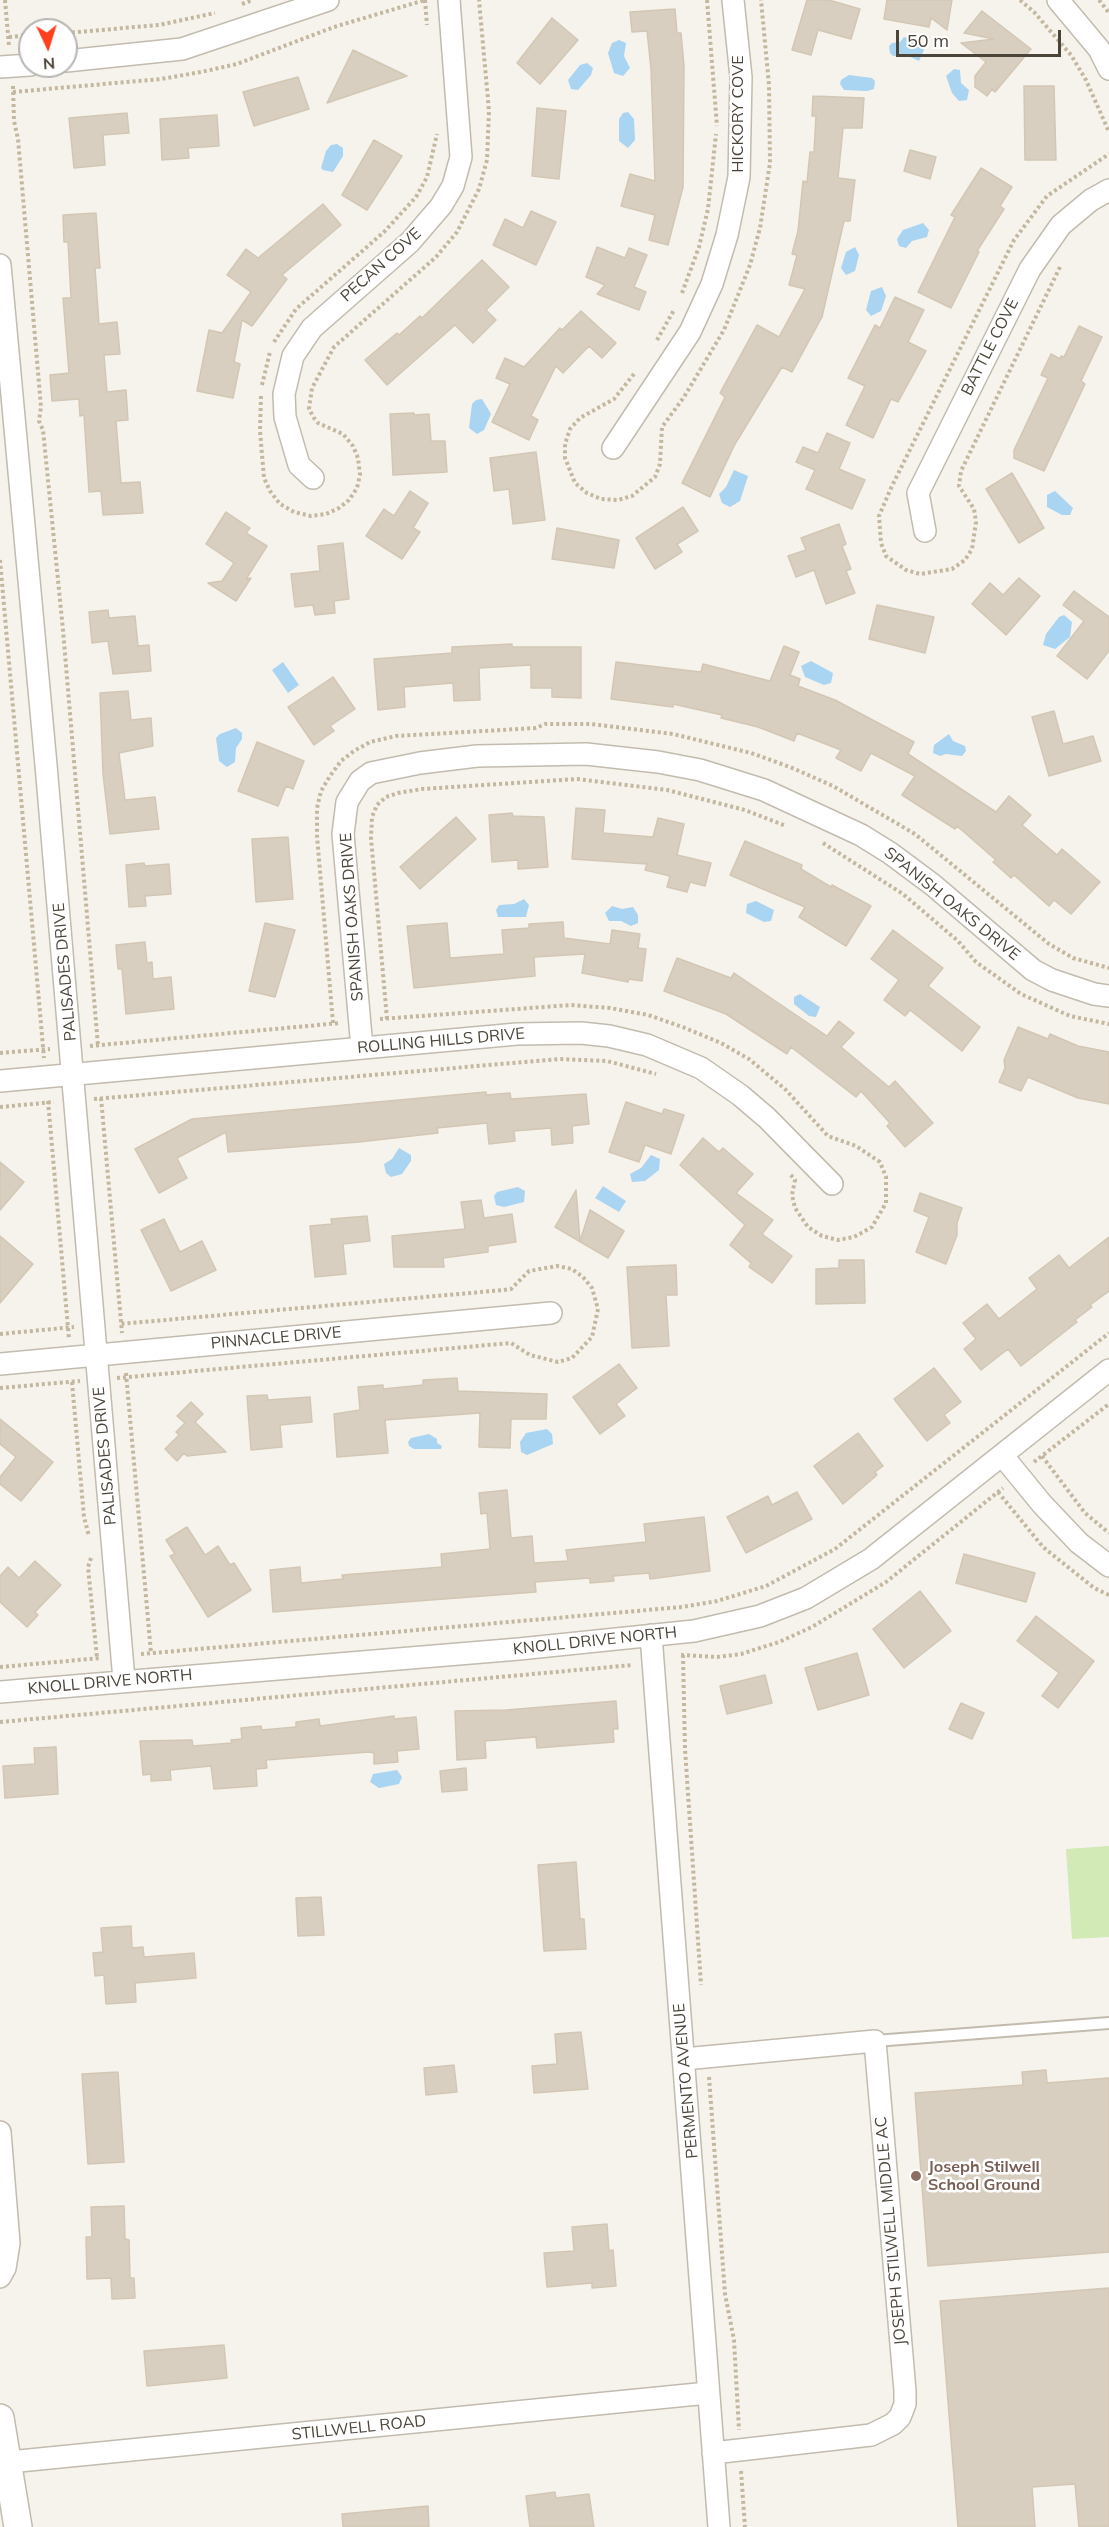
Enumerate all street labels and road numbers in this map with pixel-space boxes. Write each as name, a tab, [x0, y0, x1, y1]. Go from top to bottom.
street label: HICKORY COVE	[728, 55, 748, 173]
street label: PECAN COVE	[337, 224, 425, 306]
street label: BATTLE COVE	[957, 295, 1023, 399]
street label: SPANISH OAKS DRIVE	[337, 832, 367, 1002]
street label: SPANISH OAKS DRIVE	[880, 843, 1024, 965]
street label: PALISADES DRIVE	[49, 902, 81, 1042]
street label: ROLLING HILLS DRIVE	[356, 1024, 526, 1058]
street label: PINNACLE DRIVE	[210, 1323, 342, 1353]
street label: PALISADES DRIVE	[89, 1386, 121, 1526]
street label: KNOLL DRIVE NORTH	[512, 1623, 678, 1659]
street label: KNOLL DRIVE NORTH	[27, 1665, 193, 1699]
street label: PERMENTO AVENUE	[670, 2002, 702, 2160]
street label: JOSEPH STILWELL MIDDLE AC	[871, 2116, 911, 2346]
street label: STILLWELL ROAD	[291, 2411, 427, 2445]

